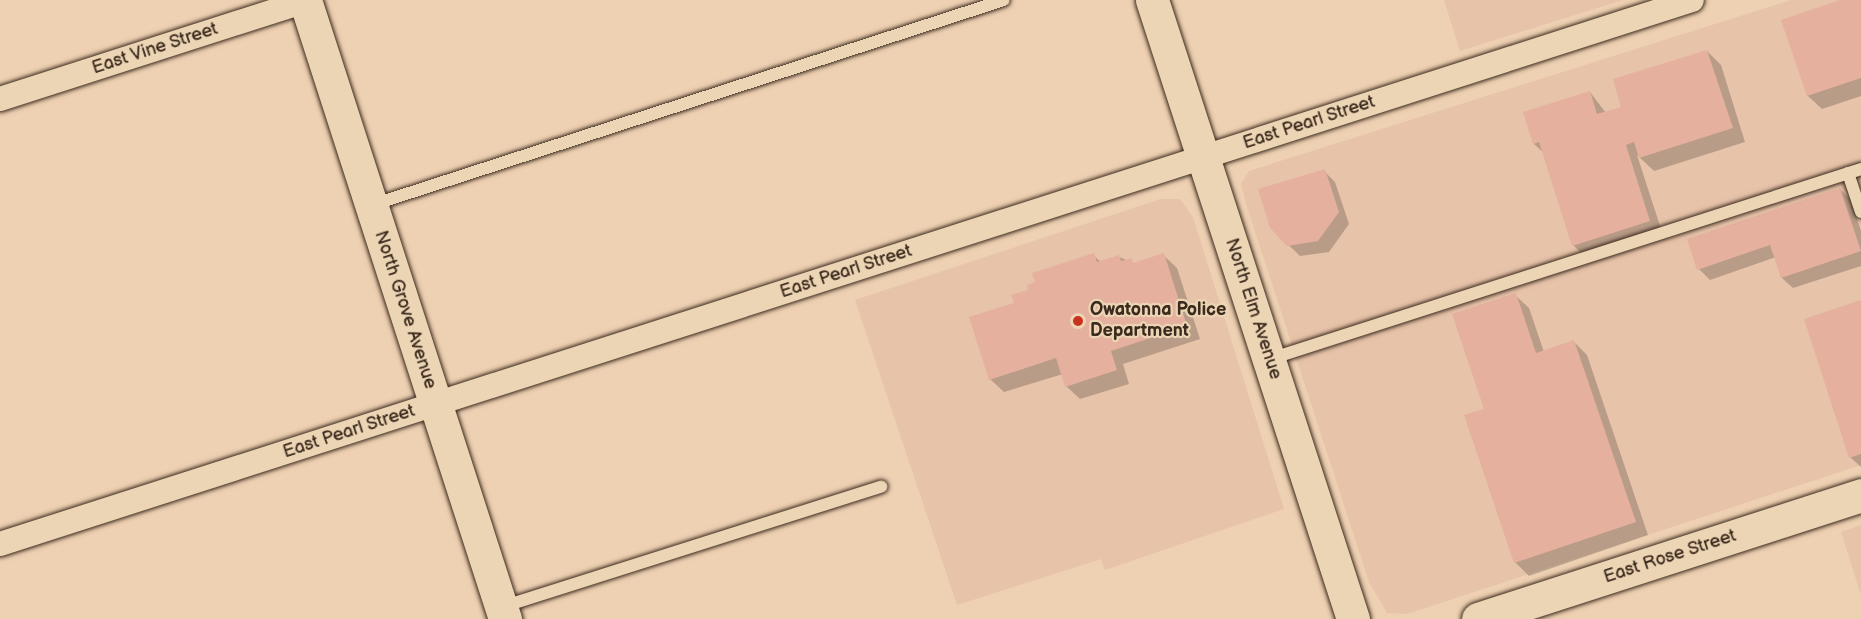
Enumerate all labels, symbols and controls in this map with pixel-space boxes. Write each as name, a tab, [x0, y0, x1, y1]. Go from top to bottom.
street label: East Vine Street	[89, 18, 221, 80]
street label: East Pearl Street	[1240, 91, 1378, 155]
street label: North Grove Avenue	[369, 228, 441, 392]
street label: North Elm Avenue	[1220, 236, 1286, 382]
street label: East Pearl Street	[777, 240, 915, 304]
place label: Owatonna Police Department	[1090, 300, 1226, 342]
marker: Owatonna Police Department	[1071, 314, 1085, 328]
street label: East Pearl Street	[280, 400, 418, 464]
street label: East Rose Street	[1601, 525, 1739, 589]

